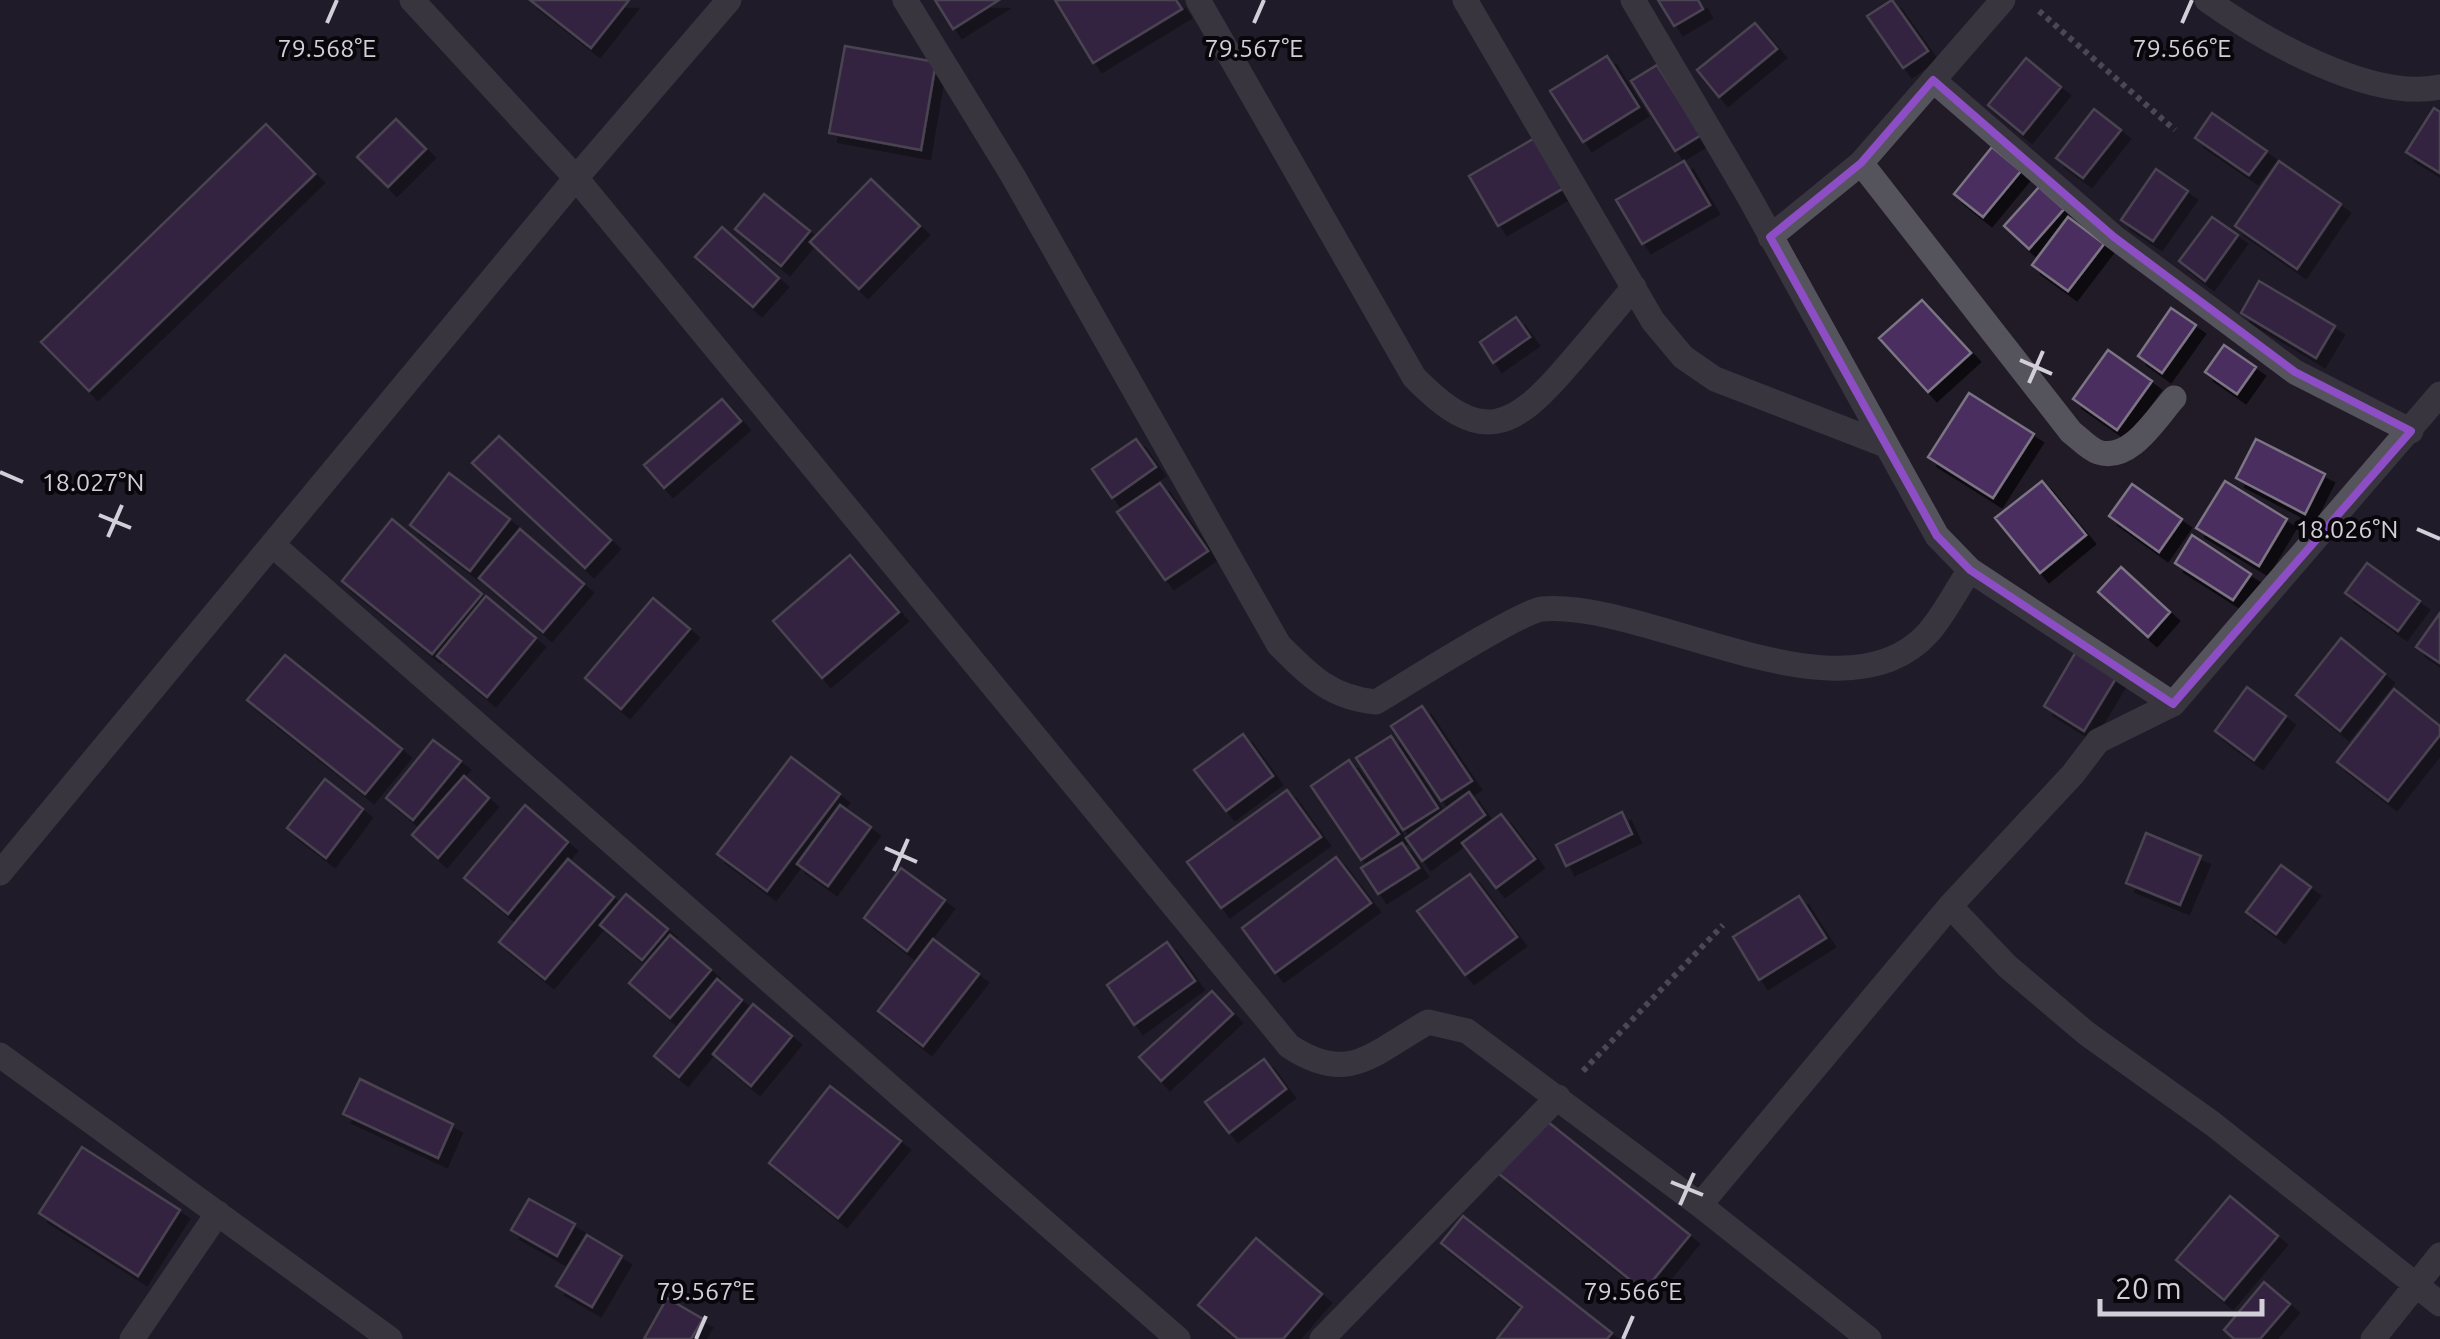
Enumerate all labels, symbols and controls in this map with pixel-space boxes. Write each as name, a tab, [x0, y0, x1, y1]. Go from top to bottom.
text: 79.568°E	[278, 34, 376, 62]
text: 79.567°E	[1205, 34, 1303, 62]
text: 79.566°E	[2133, 34, 2231, 62]
text: 18.027°N	[42, 468, 144, 496]
text: 18.026°N	[2296, 515, 2398, 543]
scale bar	[2100, 1254, 2262, 1316]
text: 20 m	[2115, 1271, 2182, 1305]
text: 79.567°E	[657, 1277, 755, 1305]
text: 79.566°E	[1584, 1277, 1682, 1305]

